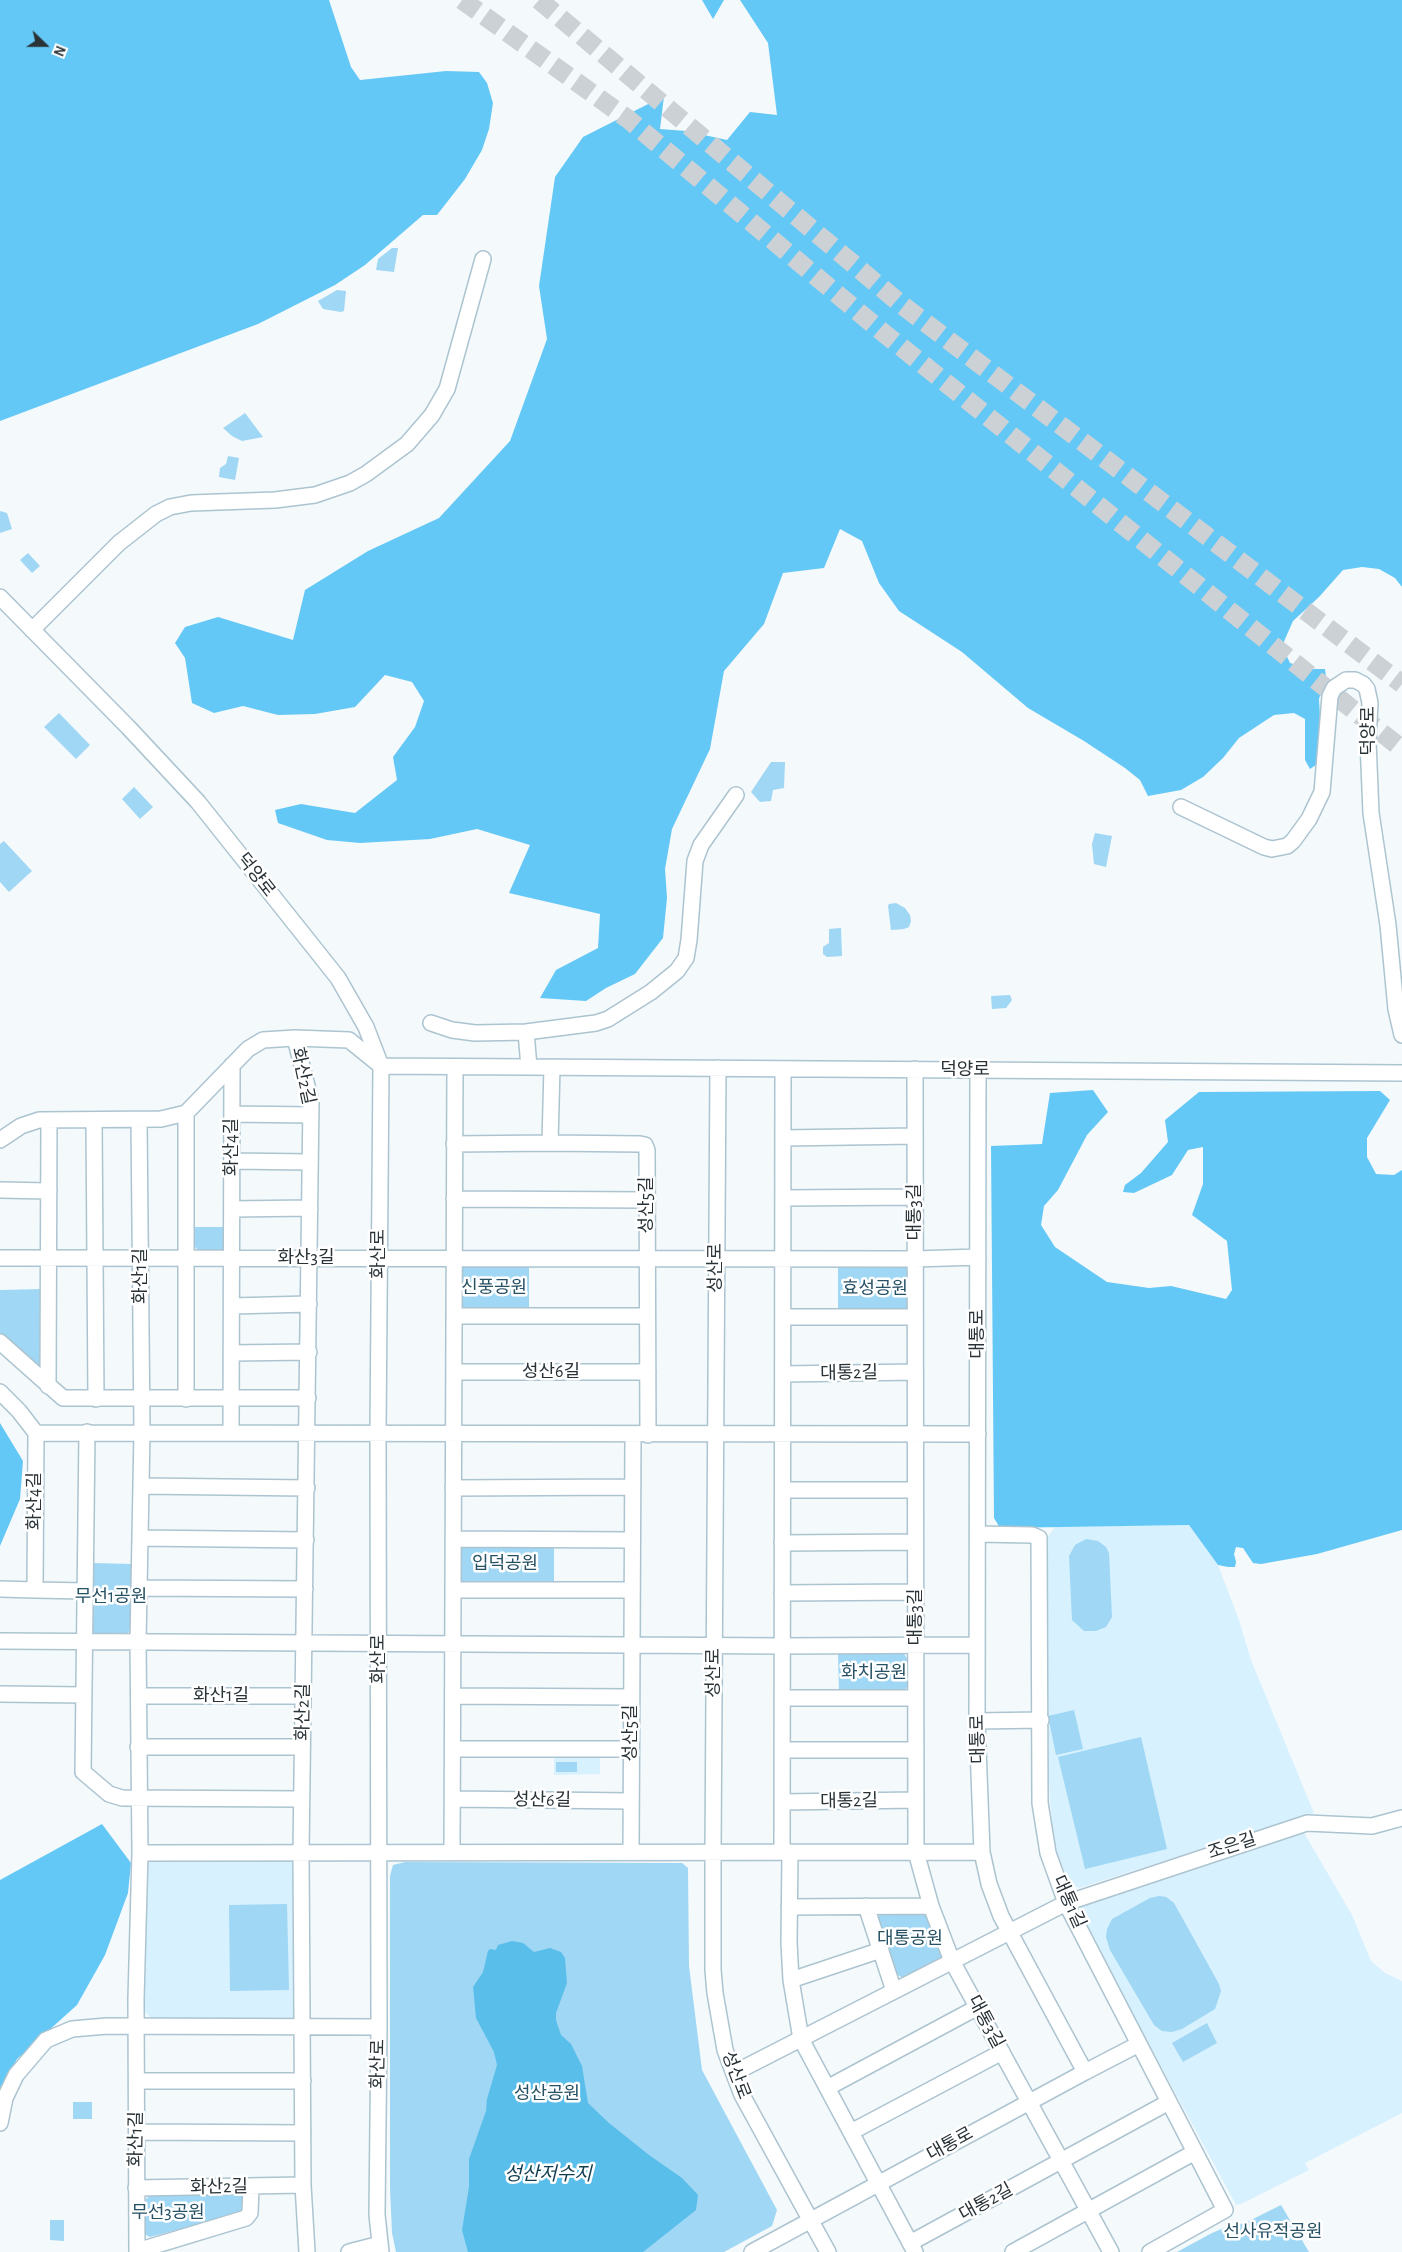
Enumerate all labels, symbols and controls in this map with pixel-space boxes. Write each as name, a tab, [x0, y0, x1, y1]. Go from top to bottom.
north arrow	[20, 20, 70, 70]
text: N	[51, 43, 67, 58]
street label: 덕양로	[1358, 706, 1380, 756]
street label: 덕양로	[232, 849, 280, 901]
street label: 화산2길	[286, 1045, 320, 1107]
street label: 덕양로	[940, 1059, 990, 1081]
street label: 화산4길	[221, 1118, 243, 1176]
street label: 성산5길	[636, 1176, 658, 1234]
street label: 대통3길	[904, 1183, 926, 1241]
street label: 화산로	[368, 1229, 390, 1279]
street label: 성산로	[705, 1243, 727, 1293]
street label: 화산3길	[277, 1247, 335, 1269]
street label: 화산1길	[130, 1248, 152, 1304]
park label: 신풍공원	[461, 1277, 527, 1299]
park label: 효성공원	[842, 1278, 908, 1300]
street label: 대통로	[967, 1309, 989, 1359]
street label: 성산6길	[522, 1361, 580, 1383]
street label: 대통2길	[820, 1362, 878, 1384]
street label: 화산4길	[24, 1472, 46, 1530]
park label: 입덕공원	[472, 1553, 538, 1575]
park label: 무선1공원	[75, 1586, 147, 1608]
street label: 대통3길	[905, 1588, 927, 1646]
street label: 화산로	[368, 1634, 390, 1684]
street label: 성산로	[703, 1648, 725, 1698]
park label: 화치공원	[841, 1662, 907, 1684]
street label: 화산2길	[292, 1683, 314, 1741]
street label: 화산1길	[193, 1685, 249, 1707]
street label: 성산5길	[620, 1704, 642, 1762]
street label: 대통로	[967, 1714, 989, 1764]
street label: 성산6길	[513, 1789, 571, 1811]
street label: 대통2길	[820, 1790, 878, 1812]
street label: 조은길	[1205, 1828, 1259, 1864]
street label: 대통1길	[1048, 1872, 1090, 1932]
park label: 대통공원	[877, 1928, 943, 1950]
street label: 대통3길	[963, 1992, 1009, 2052]
street label: 화산로	[367, 2039, 389, 2089]
street label: 성산로	[717, 2048, 755, 2102]
park label: 성산공원	[514, 2083, 580, 2105]
street label: 화산1길	[125, 2111, 147, 2167]
street label: 대통로	[923, 2123, 977, 2165]
water label: 성산저수지	[504, 2163, 592, 2185]
street label: 화산2길	[190, 2176, 248, 2198]
street label: 대통2길	[955, 2179, 1017, 2225]
park label: 무선3공원	[131, 2202, 205, 2224]
park label: 선사유적공원	[1223, 2221, 1323, 2243]

